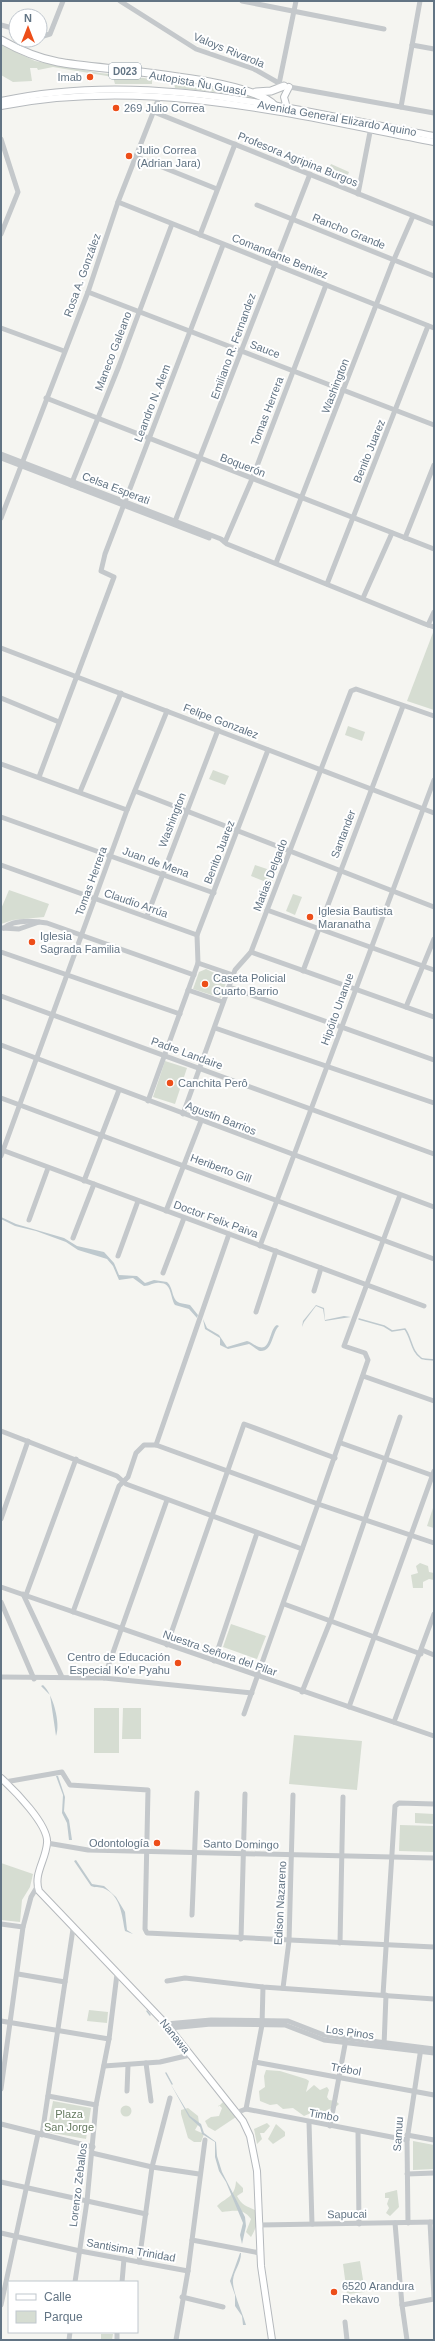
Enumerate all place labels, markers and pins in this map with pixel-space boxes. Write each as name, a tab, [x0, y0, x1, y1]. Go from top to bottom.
place label: Imab	[58, 71, 82, 83]
marker: Imab	[85, 72, 95, 82]
place label: 269 Julio Correa	[124, 102, 206, 114]
marker: 269 Julio Correa	[111, 103, 121, 113]
place label: Julio Correa (Adrian Jara)	[137, 144, 201, 169]
marker: Julio Correa (Adrian Jara)	[124, 151, 134, 161]
place label: Iglesia Bautista Maranatha	[318, 905, 393, 930]
marker: Iglesia Bautista Maranatha	[305, 912, 315, 922]
place label: Iglesia Sagrada Familia	[40, 930, 121, 955]
marker: Iglesia Sagrada Familia	[27, 937, 37, 947]
place label: Caseta Policial Cuarto Barrio	[213, 972, 286, 997]
marker: Caseta Policial Cuarto Barrio	[200, 979, 210, 989]
place label: Canchita Perô	[178, 1077, 248, 1089]
marker: Canchita Perô	[165, 1078, 175, 1088]
place label: Centro de Educación Especial Ko'e Pyahu	[67, 1651, 170, 1676]
marker: Centro de Educación Especial Ko'e Pyahu	[173, 1658, 183, 1668]
place label: Odontología	[89, 1837, 150, 1849]
marker: Odontología	[152, 1838, 162, 1848]
place label: 6520 Arandura Rekavo	[342, 2280, 415, 2305]
marker: 6520 Arandura Rekavo	[329, 2287, 339, 2297]

